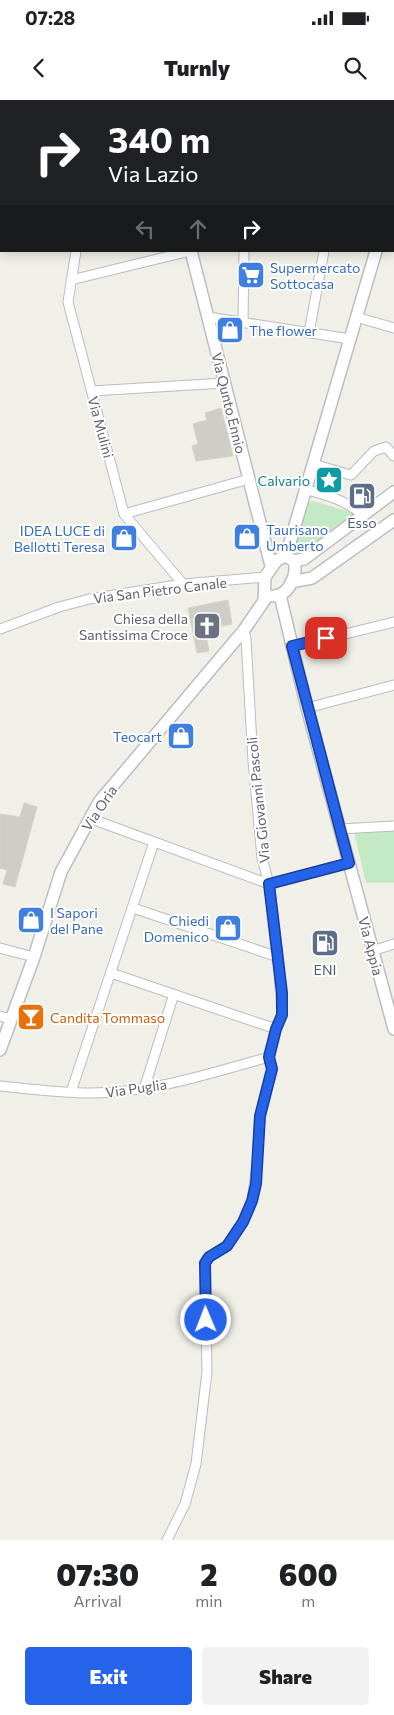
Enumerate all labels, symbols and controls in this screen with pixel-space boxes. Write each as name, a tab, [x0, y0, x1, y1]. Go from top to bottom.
text: 07:28	[25, 6, 75, 29]
icon: back	[25, 54, 53, 82]
text: Turnly	[164, 54, 230, 81]
icon: search	[341, 54, 369, 82]
text: 340 m	[108, 117, 210, 160]
icon: right	[25, 120, 90, 185]
text: Via Lazio	[108, 160, 198, 187]
icon: left	[131, 215, 159, 243]
icon: ahead	[184, 215, 212, 243]
icon: right	[237, 215, 265, 243]
place label: Supermercato Sottocasa	[270, 259, 361, 292]
supermarket icon: Supermercato Sottocasa	[236, 260, 266, 290]
shop icon: The flower	[215, 315, 245, 345]
place label: The flower	[249, 322, 318, 339]
street label: Via Qunto Ennio	[208, 351, 250, 455]
street label: Via Mulini	[85, 394, 117, 460]
place icon: Calvario	[314, 465, 344, 495]
place label: Calvario	[258, 472, 310, 489]
fuel station icon: Esso	[347, 481, 377, 511]
place label: Esso	[347, 514, 377, 531]
place label: Taurisano Umberto	[266, 521, 328, 554]
place label: IDEA LUCE di Bellotti Teresa	[14, 522, 105, 555]
shop icon: Taurisano Umberto	[232, 522, 262, 552]
shop icon: IDEA LUCE di Bellotti Teresa	[109, 523, 139, 553]
street label: Via San Pietro Canale	[92, 573, 228, 607]
place label: Chiesa della Santissima Croce	[79, 610, 188, 643]
church icon: Chiesa della Santissima Croce	[192, 611, 222, 641]
pin	[305, 617, 347, 659]
icon: arrive	[312, 624, 340, 652]
shop icon: Teocart	[166, 721, 196, 751]
place label: Teocart	[113, 728, 162, 745]
street label: Via Giovanni Pascoli	[243, 736, 273, 864]
street label: Via Oria	[78, 782, 120, 834]
place label: I Sapori del Pane	[50, 904, 103, 937]
shop icon: I Sapori del Pane	[16, 905, 46, 935]
place label: Chiedi Domenico	[144, 912, 209, 945]
shop icon: Chiedi Domenico	[213, 913, 243, 943]
street label: Via Appia	[355, 915, 387, 977]
fuel station icon: ENI	[310, 928, 340, 958]
place label: ENI	[314, 961, 336, 978]
bar icon: Candita Tommaso	[16, 1002, 46, 1032]
place label: Candita Tommaso	[50, 1009, 165, 1026]
street label: Via Puglia	[104, 1075, 168, 1101]
position arrow	[179, 1293, 231, 1345]
text: 07:30	[56, 1555, 139, 1592]
text: 2	[200, 1555, 218, 1592]
text: 600	[279, 1555, 338, 1592]
text: Arrival	[73, 1591, 122, 1610]
text: min	[195, 1591, 223, 1610]
text: m	[301, 1591, 315, 1610]
button: Exit	[25, 1647, 192, 1705]
button: Share	[202, 1647, 369, 1705]

